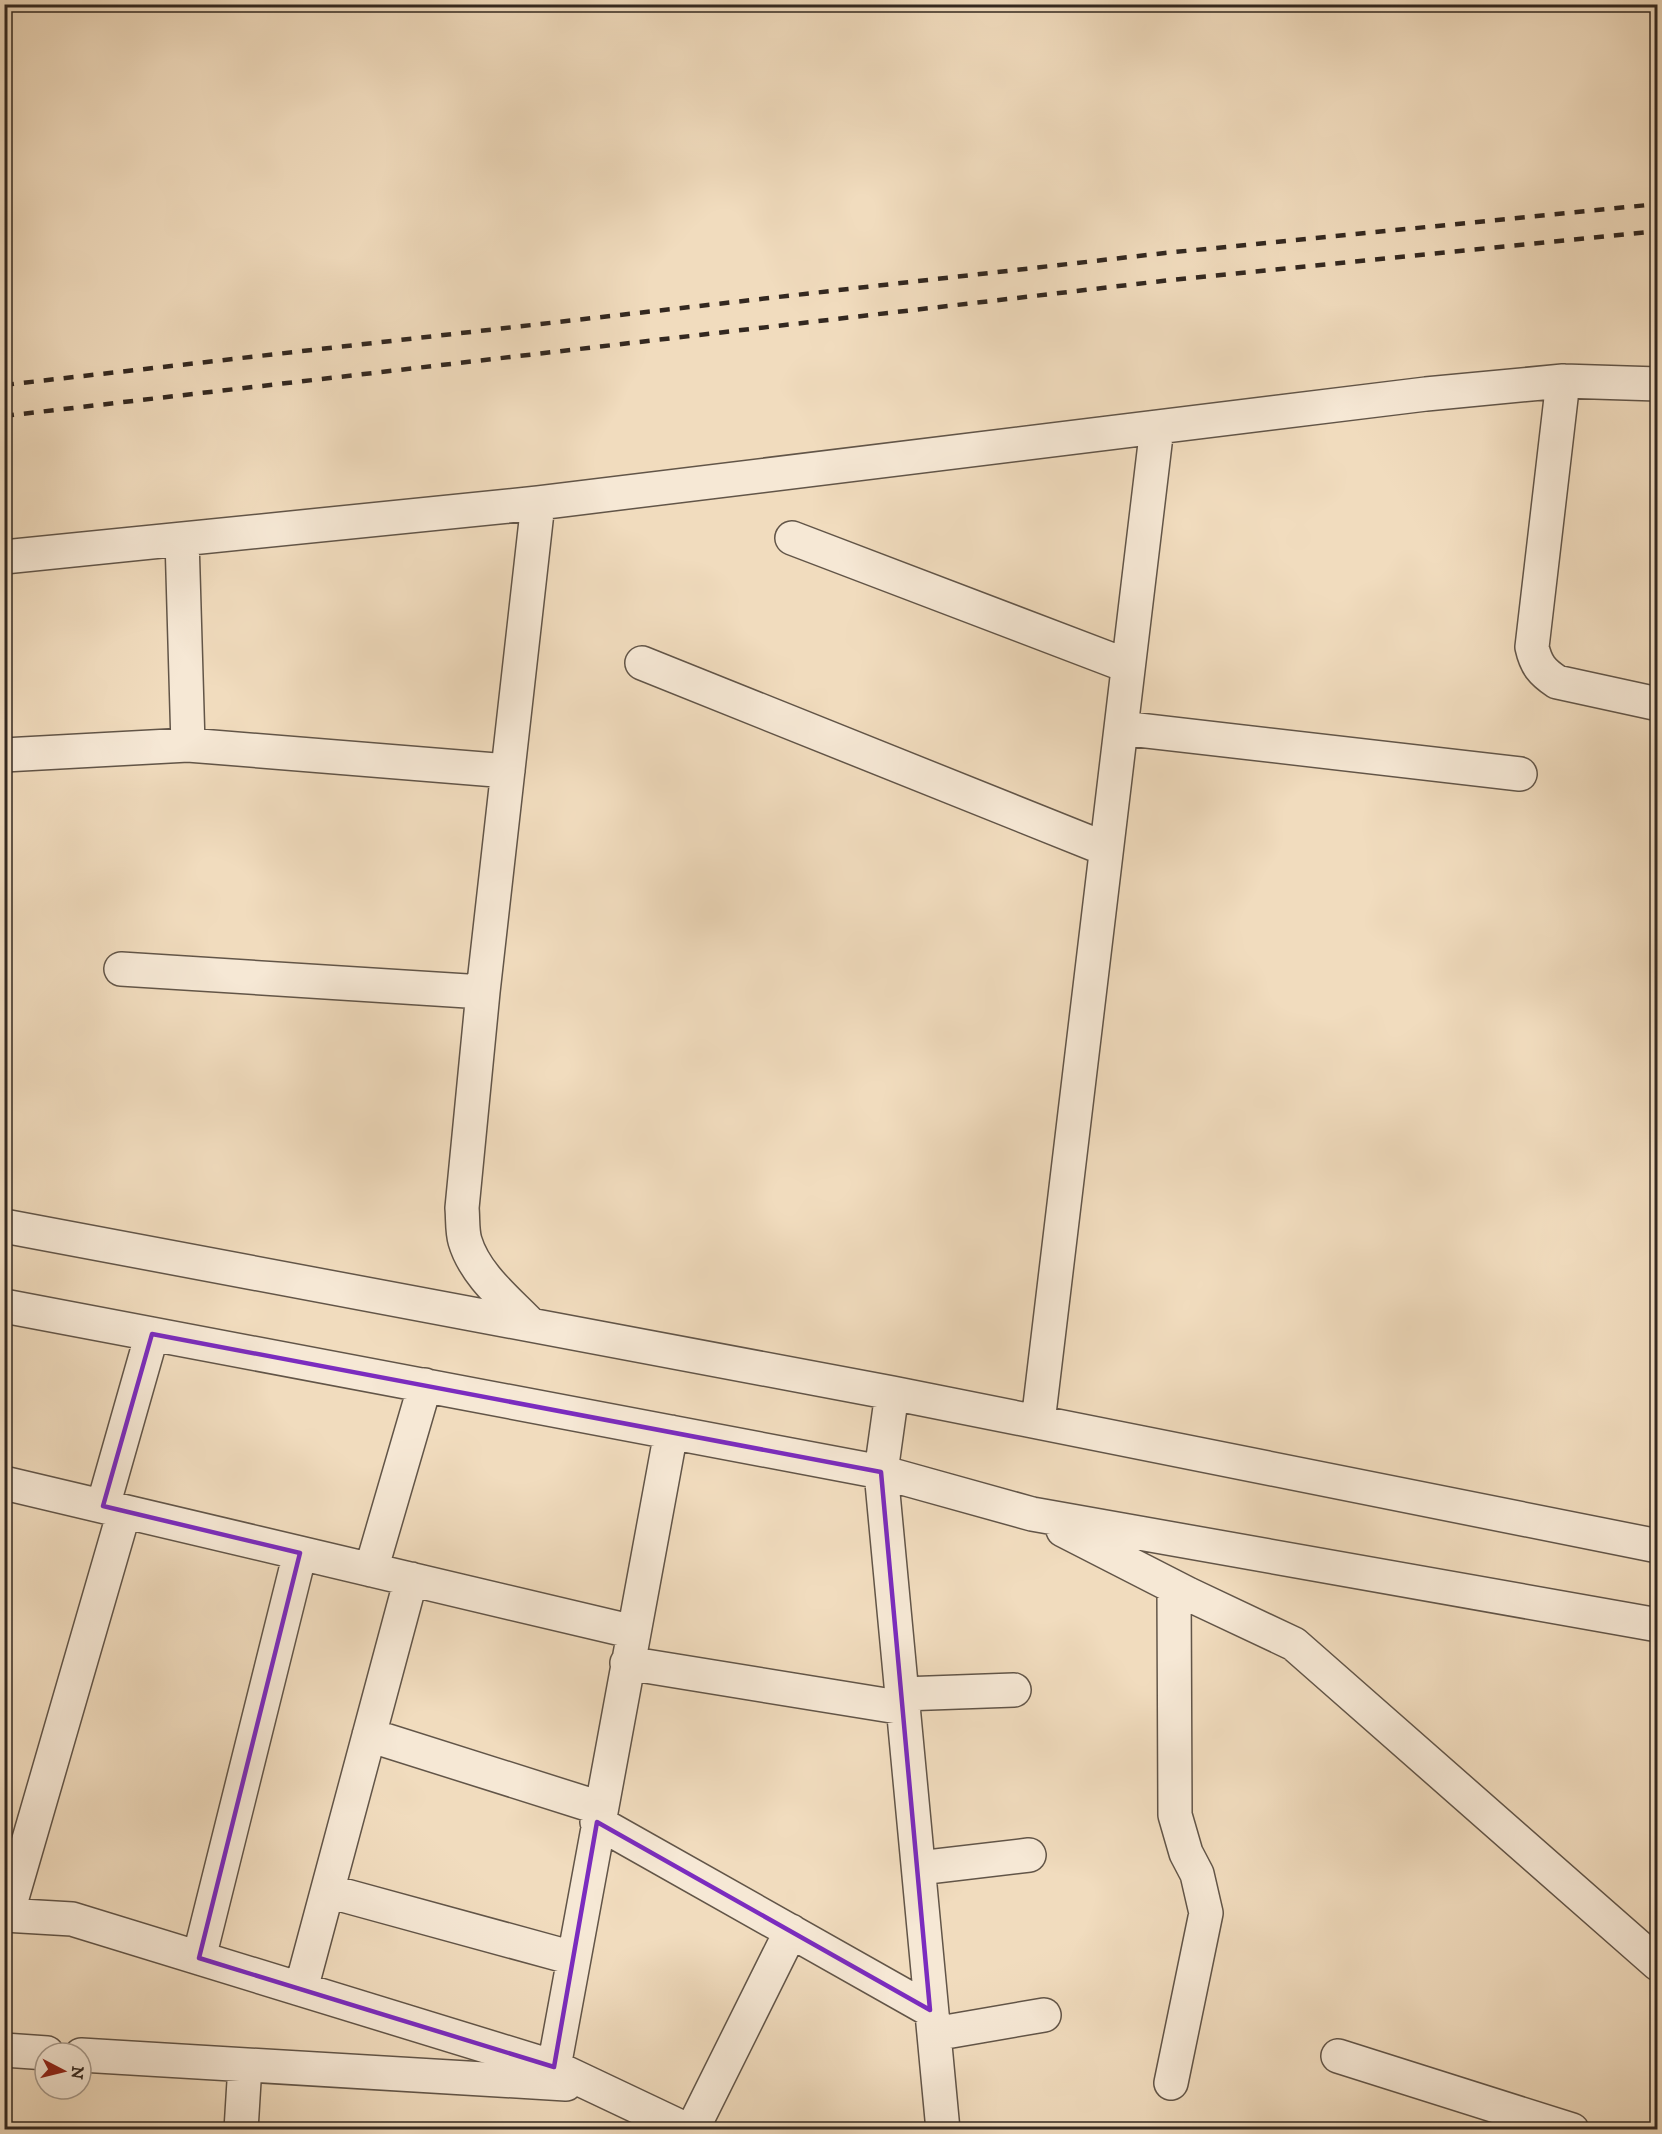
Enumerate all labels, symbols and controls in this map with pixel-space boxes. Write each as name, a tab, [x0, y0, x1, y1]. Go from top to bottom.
north arrow	[33, 2041, 93, 2101]
text: N	[66, 2065, 88, 2080]

